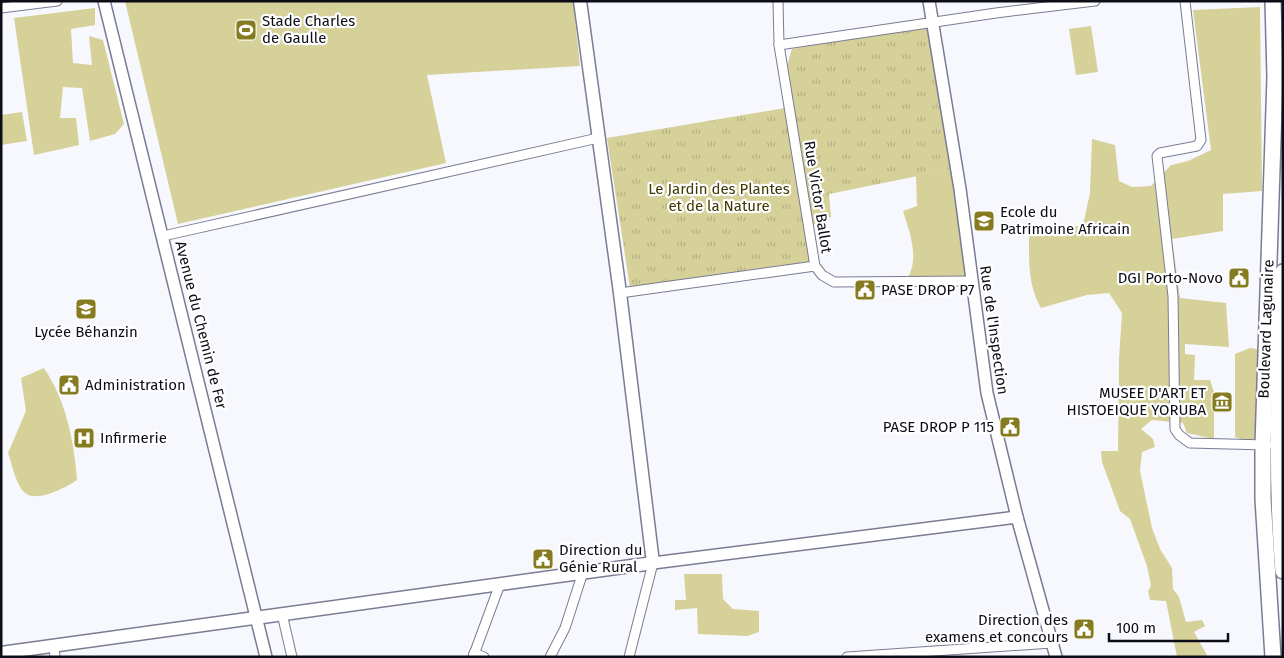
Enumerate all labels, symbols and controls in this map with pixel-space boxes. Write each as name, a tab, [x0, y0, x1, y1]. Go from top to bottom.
place label: Stade Charles de Gaulle	[262, 12, 355, 47]
sports icon: Stade Charles de Gaulle	[234, 18, 258, 42]
street label: Rue Victor Ballot	[800, 140, 836, 255]
park label: Le Jardin des Plantes et de la Nature	[648, 180, 790, 215]
place label: Ecole du Patrimoine Africain	[1000, 203, 1130, 238]
school or university icon: Ecole du Patrimoine Africain	[972, 209, 996, 233]
street label: Avenue du Chemin de Fer	[171, 239, 231, 411]
street label: Boulevard Lagunaire	[1255, 259, 1277, 399]
street label: Rue de l'Inspection	[976, 264, 1012, 396]
public building icon: DGI Porto-Novo	[1227, 266, 1251, 290]
place label: DGI Porto-Novo	[1118, 269, 1223, 287]
public building icon: PASE DROP P7	[853, 278, 877, 302]
place label: PASE DROP P7	[881, 281, 975, 299]
school or university icon: Lycée Béhanzin	[74, 297, 98, 321]
place label: Lycée Béhanzin	[34, 323, 138, 341]
public building icon: Administration	[57, 373, 81, 397]
place label: Administration	[85, 376, 186, 394]
place label: MUSEE D'ART ET HISTOEIQUE YORUBA	[1066, 384, 1206, 419]
museum icon: MUSEE D'ART ET HISTOEIQUE YORUBA	[1210, 390, 1234, 414]
public building icon: PASE DROP P 115	[998, 415, 1022, 439]
place label: PASE DROP P 115	[883, 418, 994, 436]
hospital icon: Infirmerie	[72, 426, 96, 450]
place label: Infirmerie	[100, 429, 167, 447]
place label: Direction du Génie Rural	[559, 541, 642, 576]
public building icon: Direction du Génie Rural	[531, 547, 555, 571]
scale bar	[1109, 610, 1228, 642]
place label: Direction des examens et concours	[925, 611, 1068, 646]
public building icon: Direction des examens et concours	[1072, 617, 1096, 641]
text: 100 m	[1116, 619, 1156, 637]

